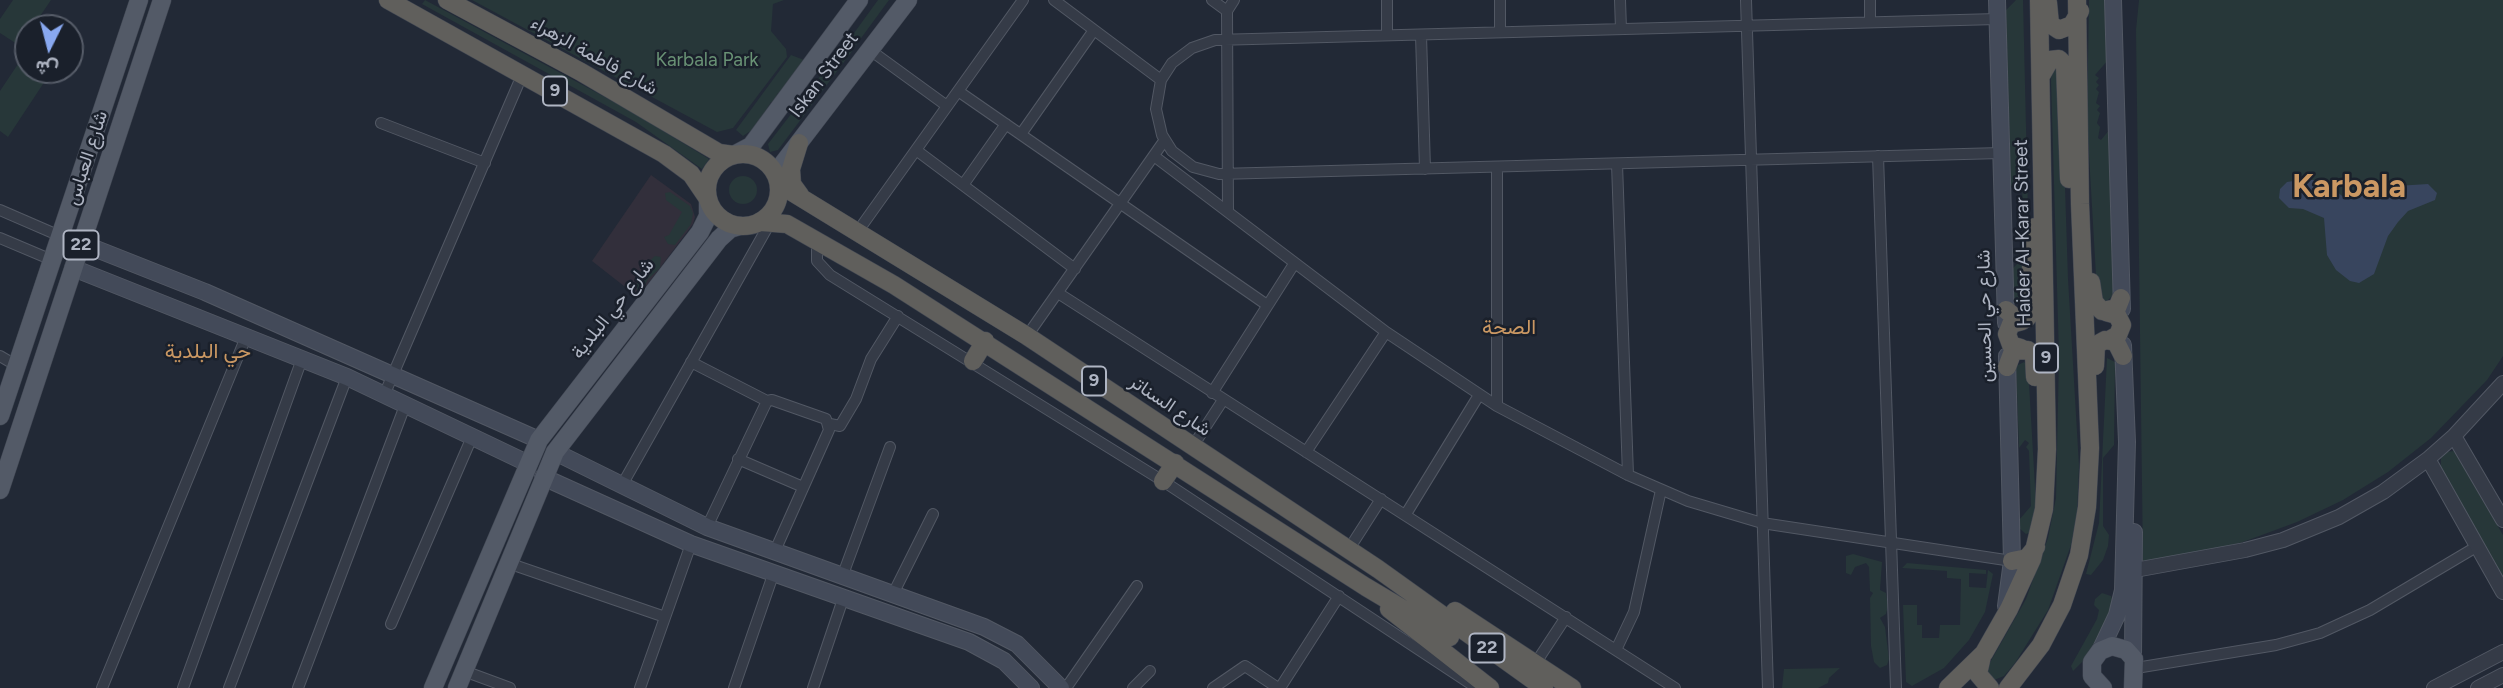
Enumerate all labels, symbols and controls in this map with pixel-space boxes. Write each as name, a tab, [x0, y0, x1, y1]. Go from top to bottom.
street label: شارع فاطمة الزهراء	[527, 12, 661, 100]
north arrow	[14, 14, 84, 84]
street label: Iskan Street	[784, 28, 864, 122]
park label: Karbala Park	[655, 49, 759, 71]
text: ش	[34, 56, 60, 81]
road number: 9	[543, 76, 567, 106]
street label: شارع العباس	[61, 108, 113, 208]
street label: Haider Al-Karar Street	[2010, 139, 2036, 327]
district label: Karbala	[2292, 167, 2406, 207]
road number: 22	[64, 230, 98, 260]
street label: شارع حي الحسين	[1972, 249, 1998, 383]
street label: شارع حي البلدية	[567, 254, 659, 364]
district label: الصحة	[1482, 315, 1536, 341]
district label: حي البلدية	[165, 339, 251, 365]
road number: 9	[2034, 344, 2058, 372]
road number: 9	[1082, 366, 1106, 396]
street label: شارع السناتر	[1125, 370, 1215, 442]
road number: 22	[1470, 634, 1504, 662]

